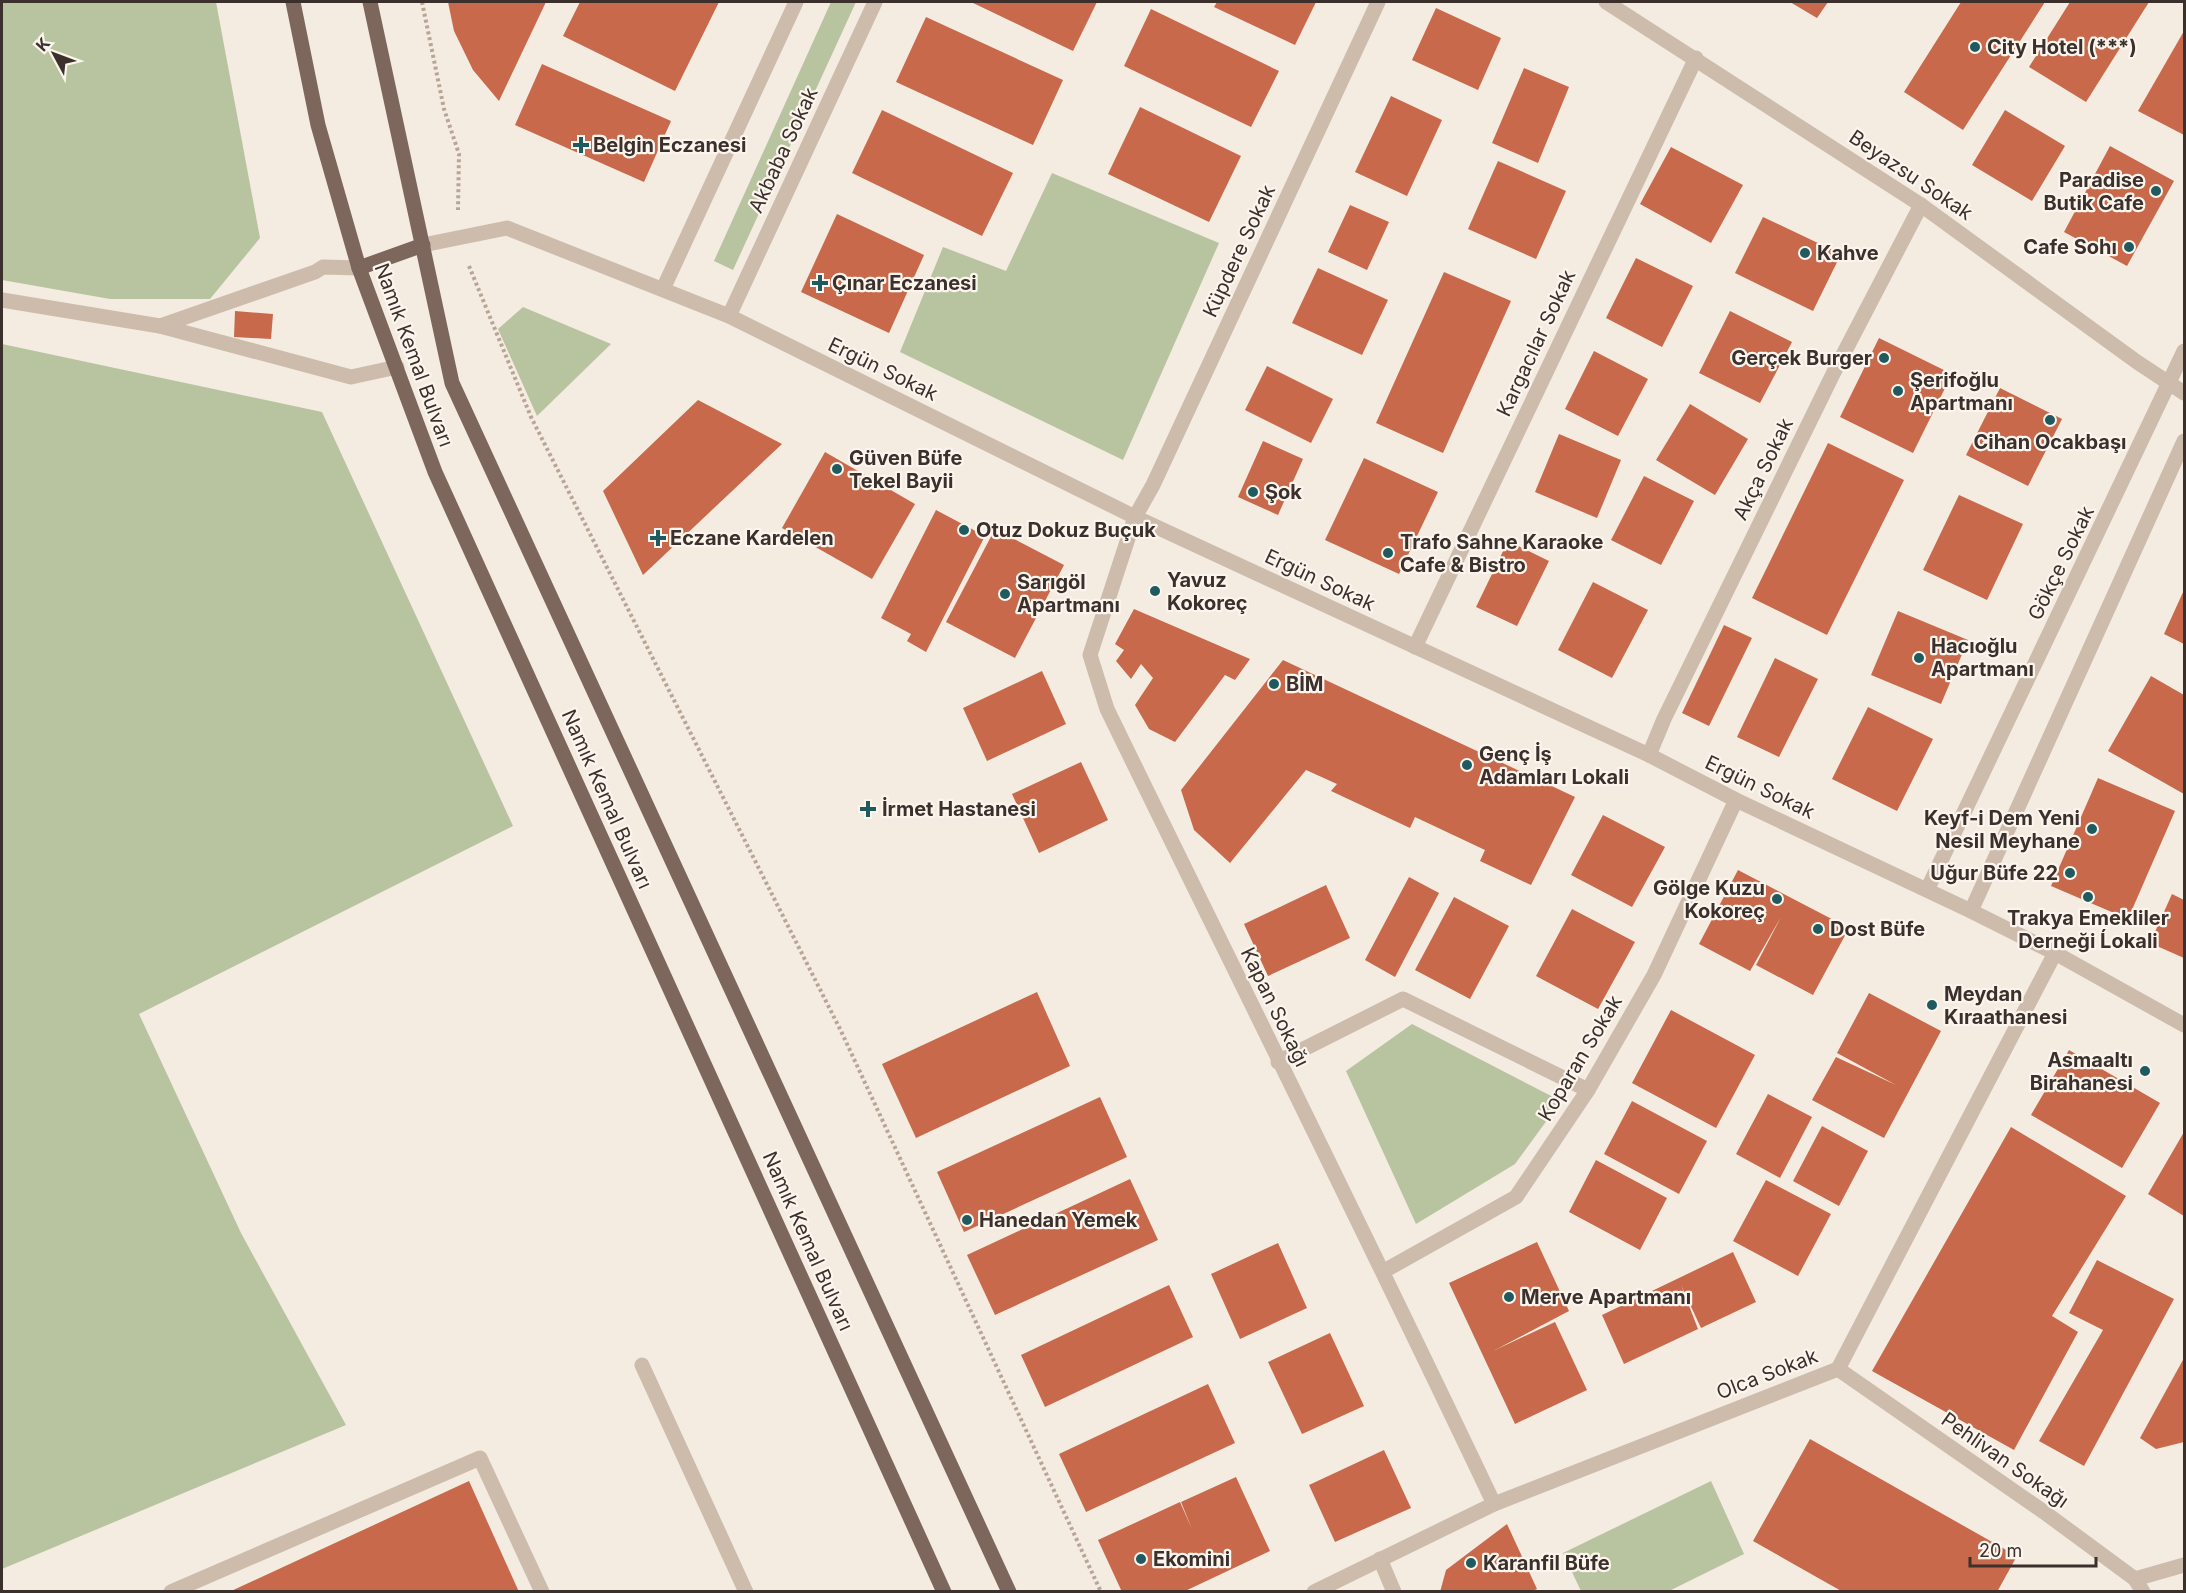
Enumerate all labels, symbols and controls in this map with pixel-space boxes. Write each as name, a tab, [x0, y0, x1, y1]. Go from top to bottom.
north arrow	[24, 24, 84, 84]
text: K	[31, 33, 54, 55]
place label: City Hotel (***)	[1987, 35, 2137, 59]
marker: City Hotel (***)	[1968, 40, 1982, 54]
street label: Akbaba Sokak	[743, 83, 823, 217]
street label: Beyazsu Sokak	[1845, 125, 1977, 225]
place label: Belgin Eczanesi	[593, 133, 746, 157]
marker: Belgin Eczanesi	[574, 138, 588, 152]
place label: Paradise Butik Cafe	[2043, 168, 2144, 215]
street label: Küpdere Sokak	[1198, 181, 1280, 321]
marker: Paradise Butik Cafe	[2149, 184, 2163, 198]
place label: Cafe Sohı	[2023, 235, 2117, 259]
marker: Cafe Sohı	[2122, 240, 2136, 254]
place label: Kahve	[1817, 241, 1879, 265]
marker: Kahve	[1798, 246, 1812, 260]
street label: Namık Kemal Bulvarı	[370, 260, 458, 450]
street label: Kargacılar Sokak	[1492, 266, 1580, 420]
place label: Çınar Eczanesi	[832, 271, 977, 295]
marker: Çınar Eczanesi	[813, 276, 827, 290]
street label: Ergün Sokak	[824, 332, 942, 406]
place label: Gerçek Burger	[1731, 346, 1872, 370]
marker: Gerçek Burger	[1877, 351, 1891, 365]
place label: Şerifoğlu Apartmanı	[1910, 368, 2013, 415]
marker: Şerifoğlu Apartmanı	[1891, 384, 1905, 398]
marker: Cihan Ocakbaşı	[2043, 413, 2057, 427]
street label: Akça Sokak	[1728, 414, 1798, 524]
place label: Cihan Ocakbaşı	[1973, 430, 2127, 454]
place label: Güven Büfe Tekel Bayii	[849, 446, 962, 493]
marker: Güven Büfe Tekel Bayii	[830, 462, 844, 476]
place label: Şok	[1265, 480, 1302, 504]
marker: Şok	[1246, 485, 1260, 499]
street label: Gökçe Sokak	[2023, 502, 2099, 624]
place label: Otuz Dokuz Buçuk	[976, 518, 1156, 542]
marker: Otuz Dokuz Buçuk	[957, 523, 971, 537]
place label: Eczane Kardelen	[670, 526, 834, 550]
place label: Trafo Sahne Karaoke Cafe & Bistro	[1400, 530, 1603, 577]
marker: Eczane Kardelen	[651, 531, 665, 545]
street label: Ergün Sokak	[1261, 544, 1379, 616]
marker: Trafo Sahne Karaoke Cafe & Bistro	[1381, 546, 1395, 560]
place label: Yavuz Kokoreç	[1167, 568, 1248, 615]
place label: Sarıgöl Apartmanı	[1017, 570, 1120, 617]
marker: Yavuz Kokoreç	[1148, 584, 1162, 598]
marker: Sarıgöl Apartmanı	[998, 587, 1012, 601]
place label: Hacıoğlu Apartmanı	[1931, 634, 2034, 681]
marker: Hacıoğlu Apartmanı	[1912, 651, 1926, 665]
place label: BİM	[1286, 672, 1323, 696]
marker: BİM	[1267, 677, 1281, 691]
street label: Namık Kemal Bulvarı	[557, 706, 657, 892]
place label: Genç İş Adamları Lokali	[1479, 742, 1629, 789]
street label: Ergün Sokak	[1701, 750, 1819, 824]
marker: Genç İş Adamları Lokali	[1460, 758, 1474, 772]
place label: İrmet Hastanesi	[882, 797, 1036, 821]
marker: İrmet Hastanesi	[859, 800, 877, 818]
place label: Keyf-i Dem Yeni Nesil Meyhane	[1924, 806, 2080, 853]
marker: Keyf-i Dem Yeni Nesil Meyhane	[2085, 822, 2099, 836]
place label: Uğur Büfe 22	[1930, 861, 2058, 885]
marker: Uğur Büfe 22	[2063, 866, 2077, 880]
place label: Gölge Kuzu Kokoreç	[1653, 876, 1765, 923]
marker: Trakya Emekliler Derneği Ĺokali	[2081, 890, 2095, 904]
marker: Gölge Kuzu Kokoreç	[1770, 892, 1784, 906]
place label: Trakya Emekliler Derneği Ĺokali	[2007, 906, 2169, 953]
place label: Dost Büfe	[1830, 917, 1925, 941]
marker: Dost Büfe	[1811, 922, 1825, 936]
street label: Kapan Sokağı	[1236, 943, 1314, 1071]
place label: Meydan Kıraathanesi	[1944, 982, 2067, 1029]
street label: Koparan Sokak	[1533, 991, 1627, 1125]
marker: Meydan Kıraathanesi	[1925, 998, 1939, 1012]
place label: Asmaaltı Birahanesi	[2030, 1048, 2133, 1095]
marker: Asmaaltı Birahanesi	[2138, 1064, 2152, 1078]
street label: Namık Kemal Bulvarı	[758, 1148, 858, 1334]
place label: Hanedan Yemek	[979, 1208, 1138, 1232]
marker: Hanedan Yemek	[960, 1213, 974, 1227]
place label: Merve Apartmanı	[1521, 1285, 1691, 1309]
marker: Merve Apartmanı	[1502, 1290, 1516, 1304]
street label: Olca Sokak	[1713, 1344, 1821, 1404]
street label: Pehlivan Sokağı	[1937, 1407, 2073, 1513]
scale bar	[1970, 1530, 2096, 1568]
text: 20 m	[1979, 1540, 2022, 1561]
place label: Ekomini	[1153, 1547, 1230, 1571]
place label: Karanfil Büfe	[1483, 1551, 1610, 1575]
marker: Ekomini	[1134, 1552, 1148, 1566]
marker: Karanfil Büfe	[1464, 1556, 1478, 1570]

